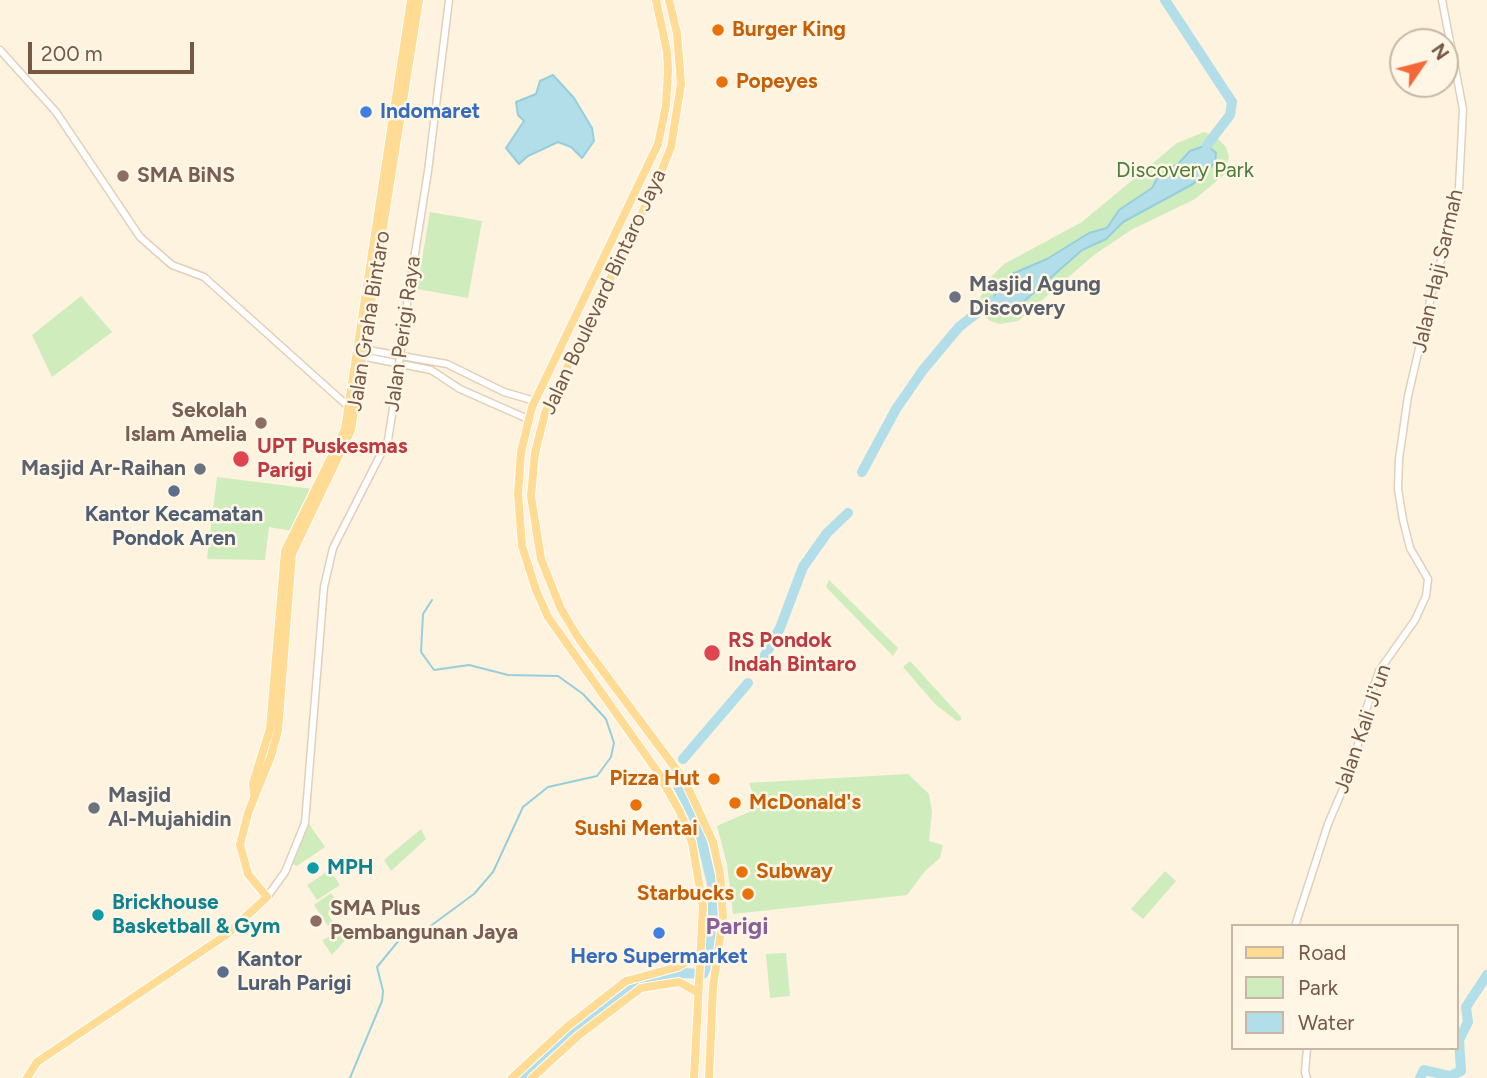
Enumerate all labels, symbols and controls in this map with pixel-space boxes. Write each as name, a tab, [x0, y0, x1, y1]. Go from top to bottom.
place label: Burger King	[732, 17, 846, 43]
marker: Burger King	[710, 22, 726, 38]
scale bar	[32, 28, 198, 72]
north arrow	[1389, 28, 1459, 98]
text: N	[1426, 39, 1454, 64]
text: 200 m	[41, 41, 103, 66]
place label: Popeyes	[736, 69, 818, 95]
marker: Popeyes	[714, 74, 730, 90]
place label: Indomaret	[380, 99, 480, 125]
marker: Indomaret	[358, 104, 374, 120]
park label: Discovery Park	[1116, 158, 1254, 184]
place label: SMA BiNS	[137, 163, 235, 189]
street label: Jalan Boulevard Bintaro Jaya	[536, 165, 672, 419]
marker: SMA BiNS	[115, 168, 131, 184]
street label: Jalan Haji Sarmah	[1407, 187, 1469, 355]
street label: Jalan Graha Bintaro	[342, 229, 396, 413]
street label: Jalan Perigi Raya	[380, 255, 426, 413]
place label: Masjid Agung Discovery	[969, 272, 1101, 322]
marker: Masjid Agung Discovery	[947, 289, 963, 305]
place label: Sekolah Islam Amelia	[125, 398, 247, 448]
marker: Sekolah Islam Amelia	[253, 415, 269, 431]
place label: UPT Puskesmas Parigi	[257, 434, 408, 484]
marker: UPT Puskesmas Parigi	[231, 449, 251, 469]
place label: Masjid Ar-Raihan	[21, 456, 186, 482]
marker: Masjid Ar-Raihan	[192, 461, 208, 477]
marker: Kantor Kecamatan Pondok Aren	[166, 483, 182, 499]
place label: Kantor Kecamatan Pondok Aren	[85, 502, 263, 552]
place label: RS Pondok Indah Bintaro	[728, 628, 857, 678]
marker: RS Pondok Indah Bintaro	[702, 643, 722, 663]
street label: Jalan Kali Ji'un	[1329, 661, 1397, 797]
place label: Pizza Hut	[609, 766, 700, 792]
marker: Pizza Hut	[706, 771, 722, 787]
place label: Masjid Al-Mujahidin	[108, 783, 231, 833]
place label: McDonald's	[749, 790, 861, 816]
marker: McDonald's	[727, 795, 743, 811]
marker: Sushi Mentai	[628, 797, 644, 813]
marker: Masjid Al-Mujahidin	[86, 800, 102, 816]
place label: Sushi Mentai	[574, 816, 698, 842]
place label: MPH	[327, 855, 373, 881]
place label: Subway	[756, 859, 833, 885]
marker: MPH	[305, 860, 321, 876]
marker: Subway	[734, 864, 750, 880]
place label: Starbucks	[637, 881, 734, 907]
marker: Starbucks	[740, 886, 756, 902]
place label: Brickhouse Basketball & Gym	[112, 890, 280, 940]
place label: SMA Plus Pembangunan Jaya	[330, 896, 518, 946]
marker: Brickhouse Basketball & Gym	[90, 907, 106, 923]
marker: SMA Plus Pembangunan Jaya	[308, 913, 324, 929]
district label: Parigi	[705, 913, 769, 941]
legend	[1232, 924, 1459, 1050]
marker: Hero Supermarket	[651, 925, 667, 941]
text: Road	[1298, 940, 1346, 965]
place label: Hero Supermarket	[570, 944, 748, 970]
place label: Kantor Lurah Parigi	[237, 947, 352, 997]
marker: Kantor Lurah Parigi	[215, 964, 231, 980]
text: Park	[1298, 975, 1338, 1000]
text: Water	[1298, 1010, 1354, 1035]

